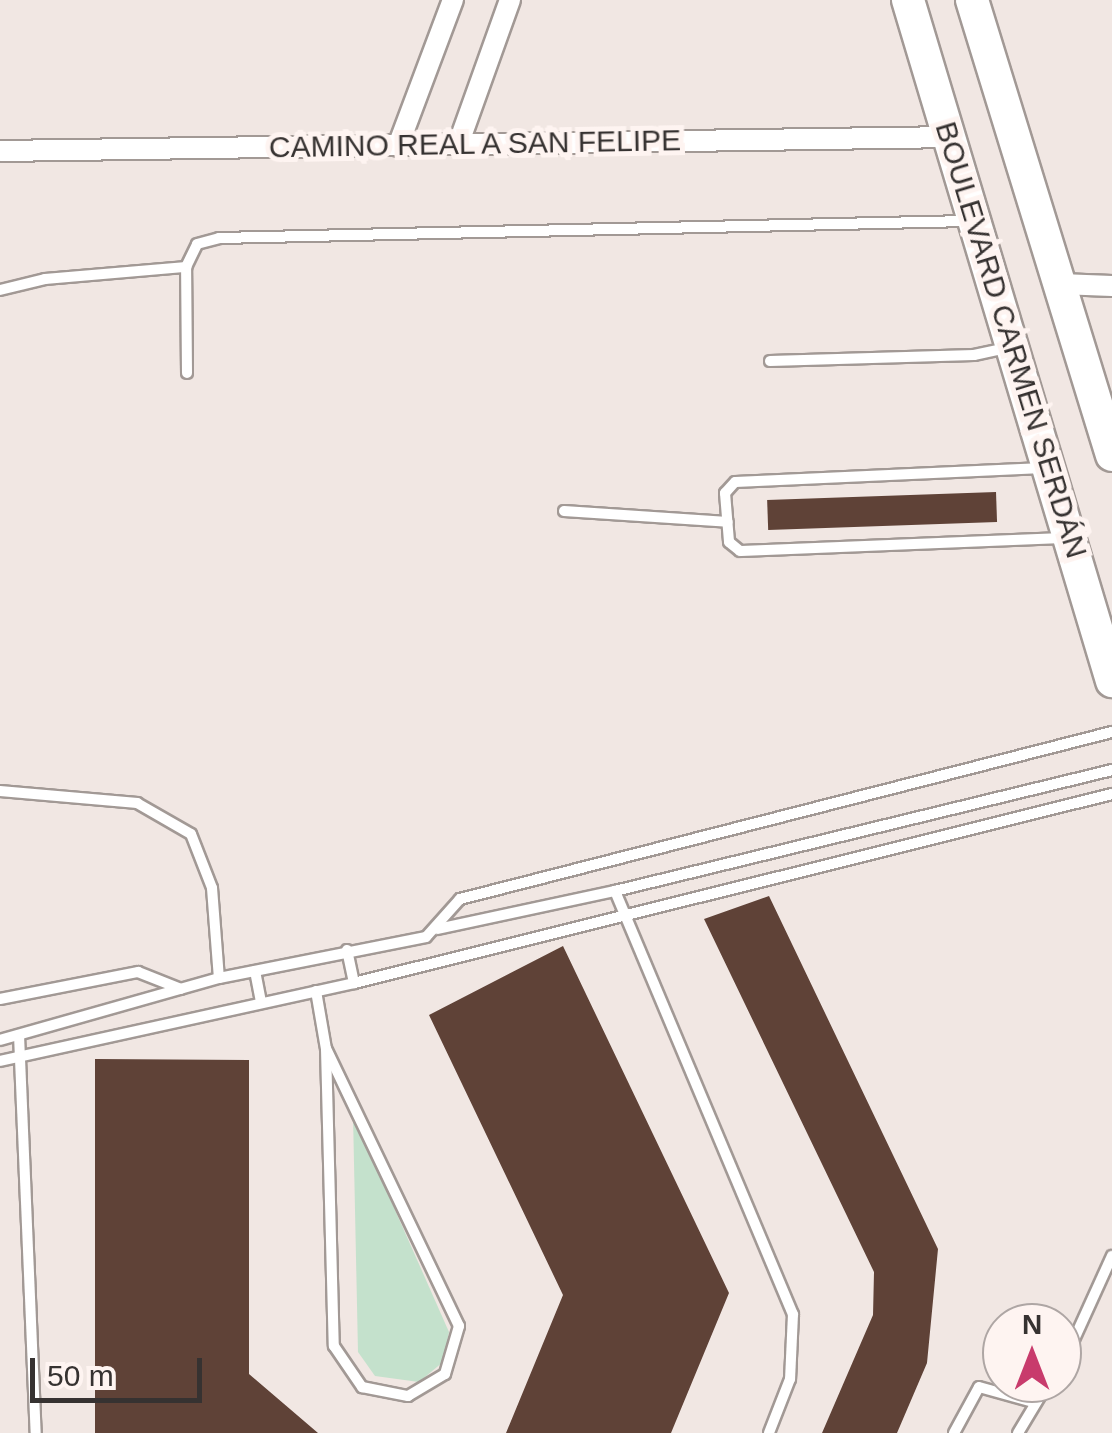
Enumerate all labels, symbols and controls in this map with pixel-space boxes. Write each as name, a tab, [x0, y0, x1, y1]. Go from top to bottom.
street label: BOULEVARD CARMEN SERDÁN	[927, 117, 1095, 563]
street label: CAMINO REAL A SAN FELIPE	[266, 122, 684, 166]
north arrow	[982, 1303, 1082, 1403]
text: N	[1022, 1309, 1042, 1340]
scale bar	[35, 1338, 208, 1400]
text: 50 m	[47, 1359, 114, 1392]

